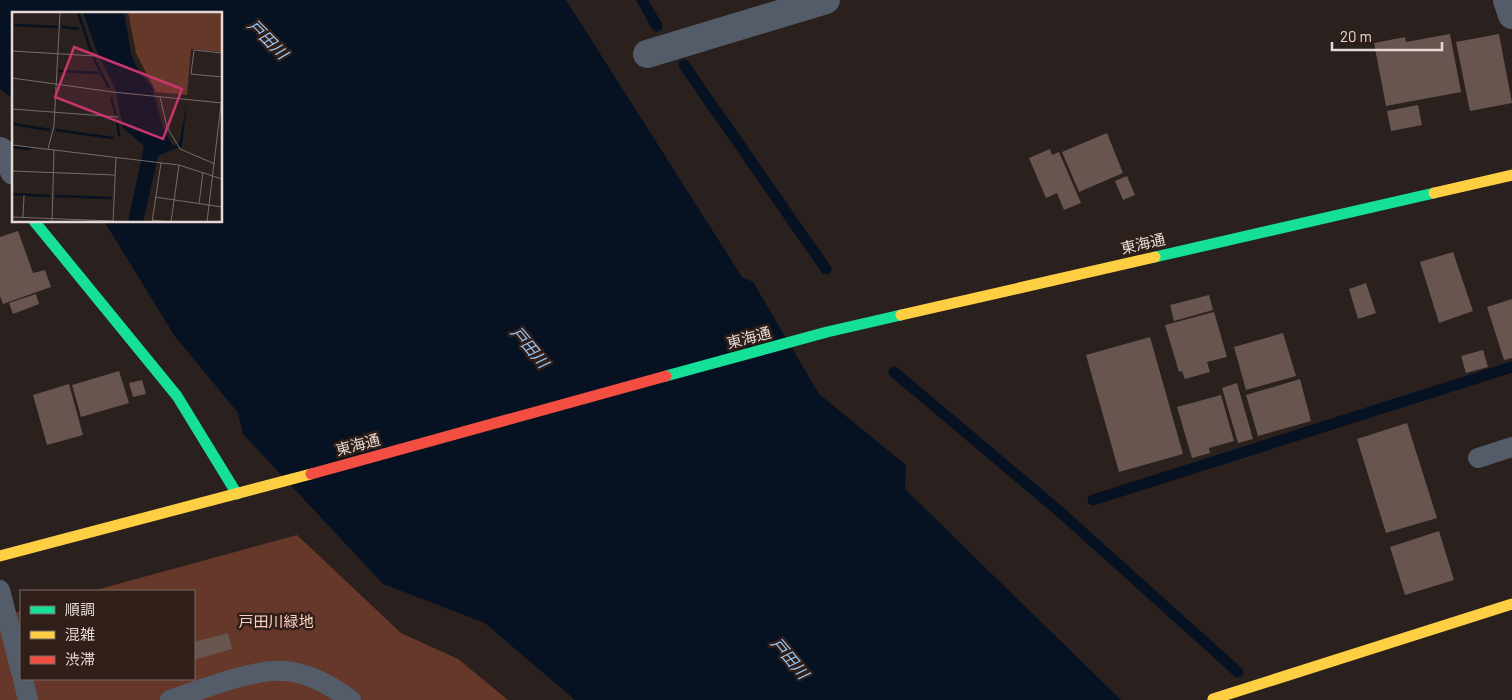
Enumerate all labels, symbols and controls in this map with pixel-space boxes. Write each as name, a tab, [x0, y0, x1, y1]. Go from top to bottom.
inset map	[12, 12, 222, 222]
water label: 戸田川	[245, 15, 293, 64]
scale bar	[1332, 20, 1442, 52]
text: 20 m	[1340, 27, 1372, 45]
street label: 東海通	[1119, 229, 1167, 257]
water label: 戸田川	[508, 322, 554, 373]
street label: 東海通	[725, 323, 773, 352]
street label: 東海通	[334, 430, 382, 459]
legend	[20, 590, 195, 680]
text: 順調	[65, 600, 95, 618]
park label: 戸田川緑地	[238, 612, 314, 630]
text: 混雑	[65, 625, 95, 643]
water label: 戸田川	[768, 633, 814, 684]
text: 渋滞	[65, 650, 95, 668]

